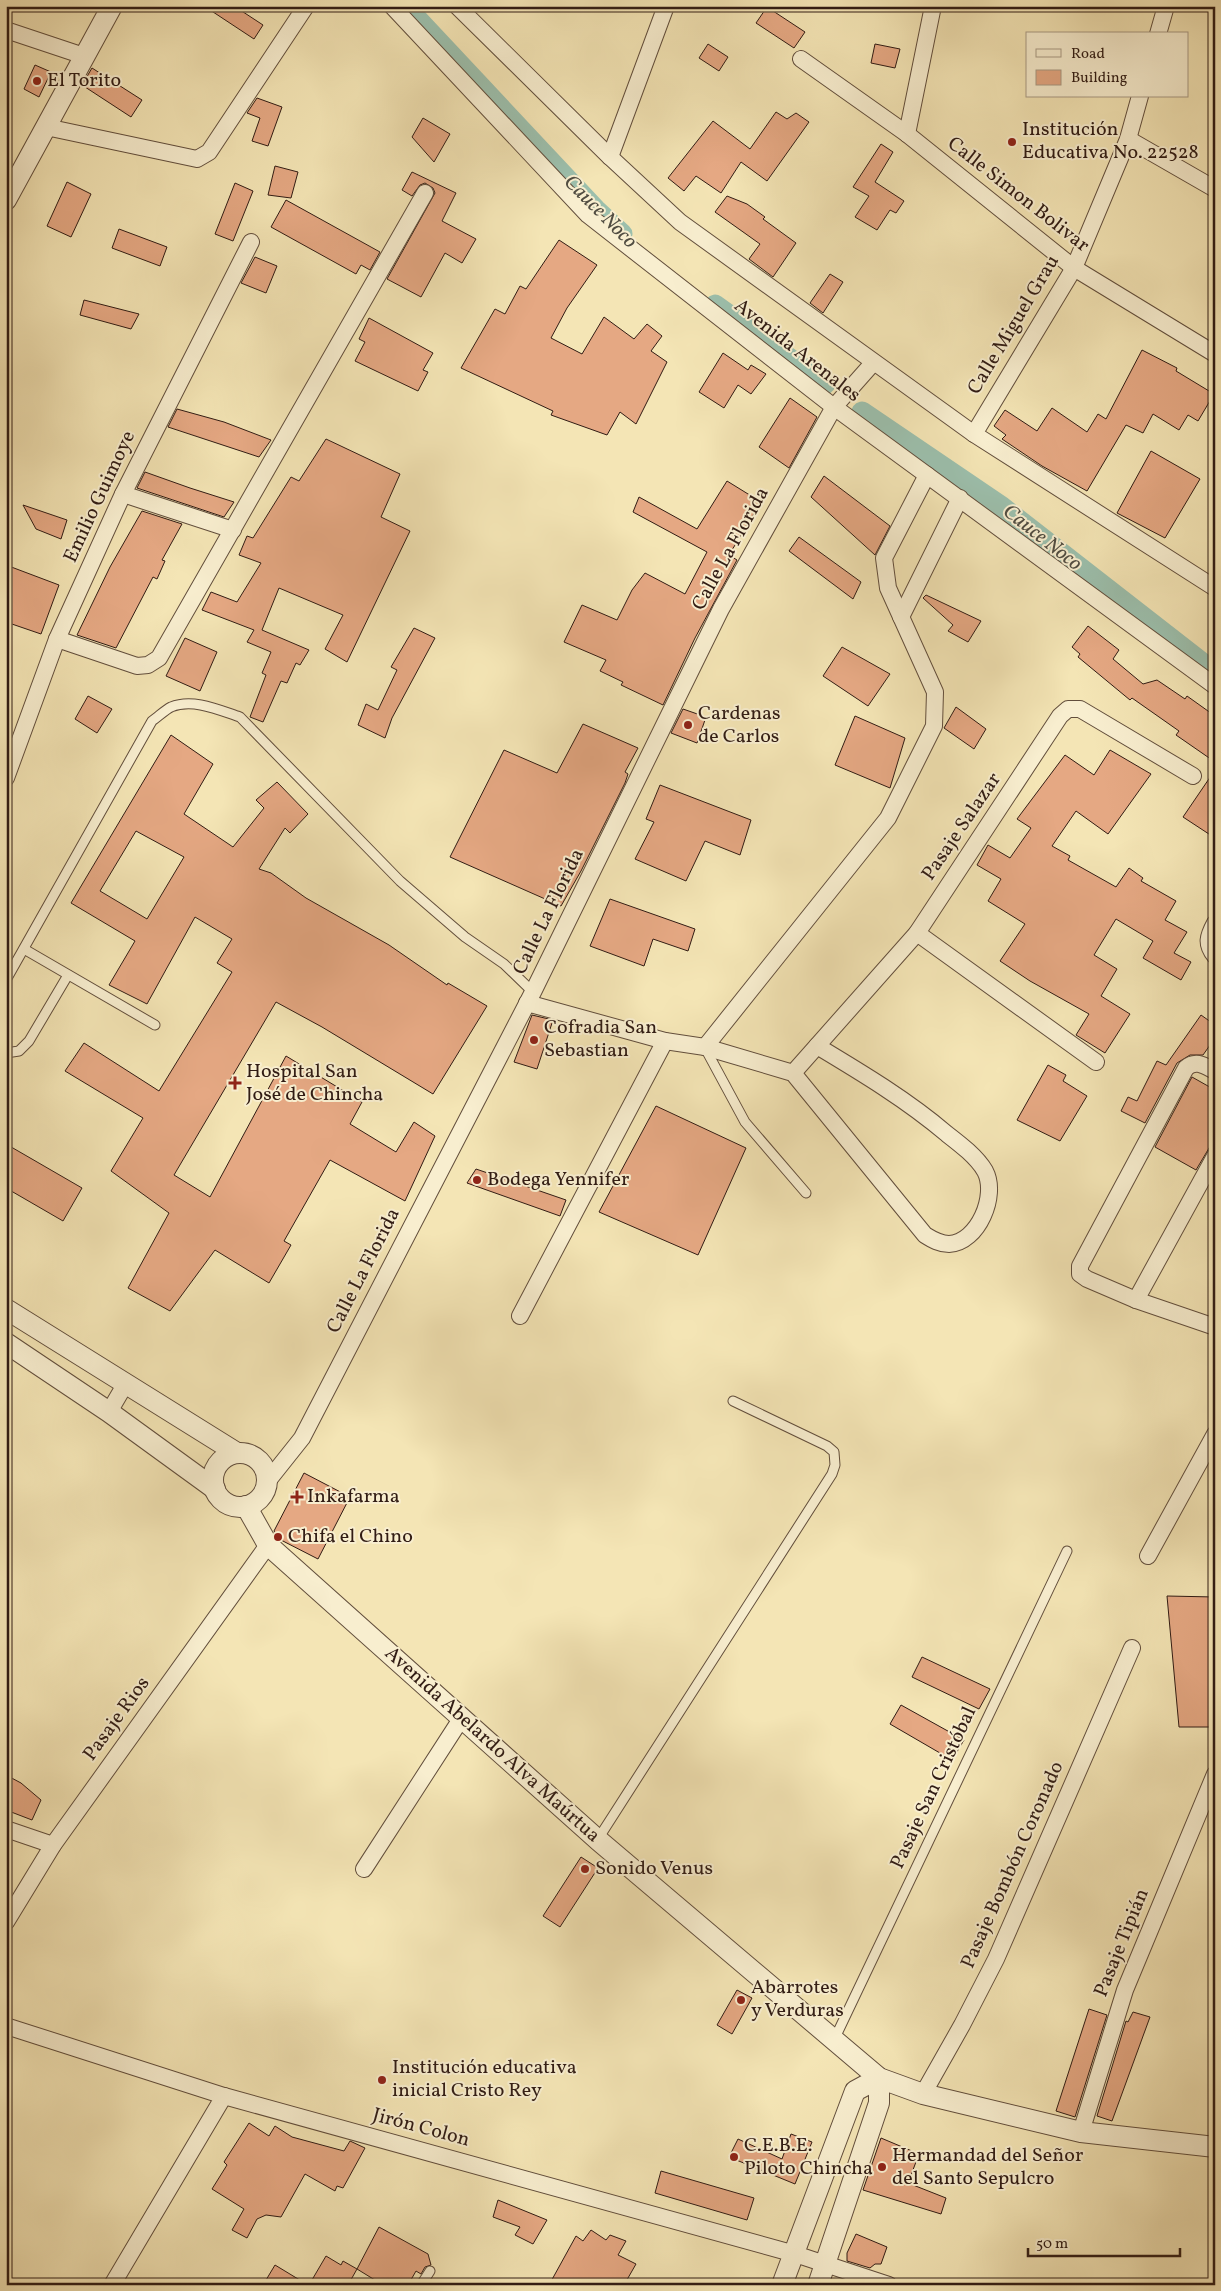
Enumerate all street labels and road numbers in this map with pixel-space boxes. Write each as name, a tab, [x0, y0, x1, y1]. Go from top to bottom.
street label: Calle Simon Bolivar	[941, 131, 1095, 259]
street label: Calle Miguel Grau	[961, 250, 1067, 400]
street label: Avenida Arenales	[728, 293, 866, 409]
street label: Emilio Guimoye	[57, 426, 143, 568]
street label: Calle La Florida	[686, 482, 776, 616]
street label: Pasaje Salazar	[916, 768, 1008, 886]
street label: Calle La Florida	[506, 844, 592, 980]
street label: Calle La Florida	[320, 1204, 408, 1338]
street label: Avenida Abelardo Alva Maúrtua	[378, 1640, 606, 1850]
street label: Pasaje Rios	[77, 1671, 157, 1767]
street label: Pasaje San Cristóbal	[884, 1702, 984, 1874]
street label: Pasaje Bombón Coronado	[955, 1757, 1071, 1973]
street label: Pasaje Tipián	[1088, 1885, 1156, 2001]
street label: Jirón Colon	[369, 2102, 473, 2154]

